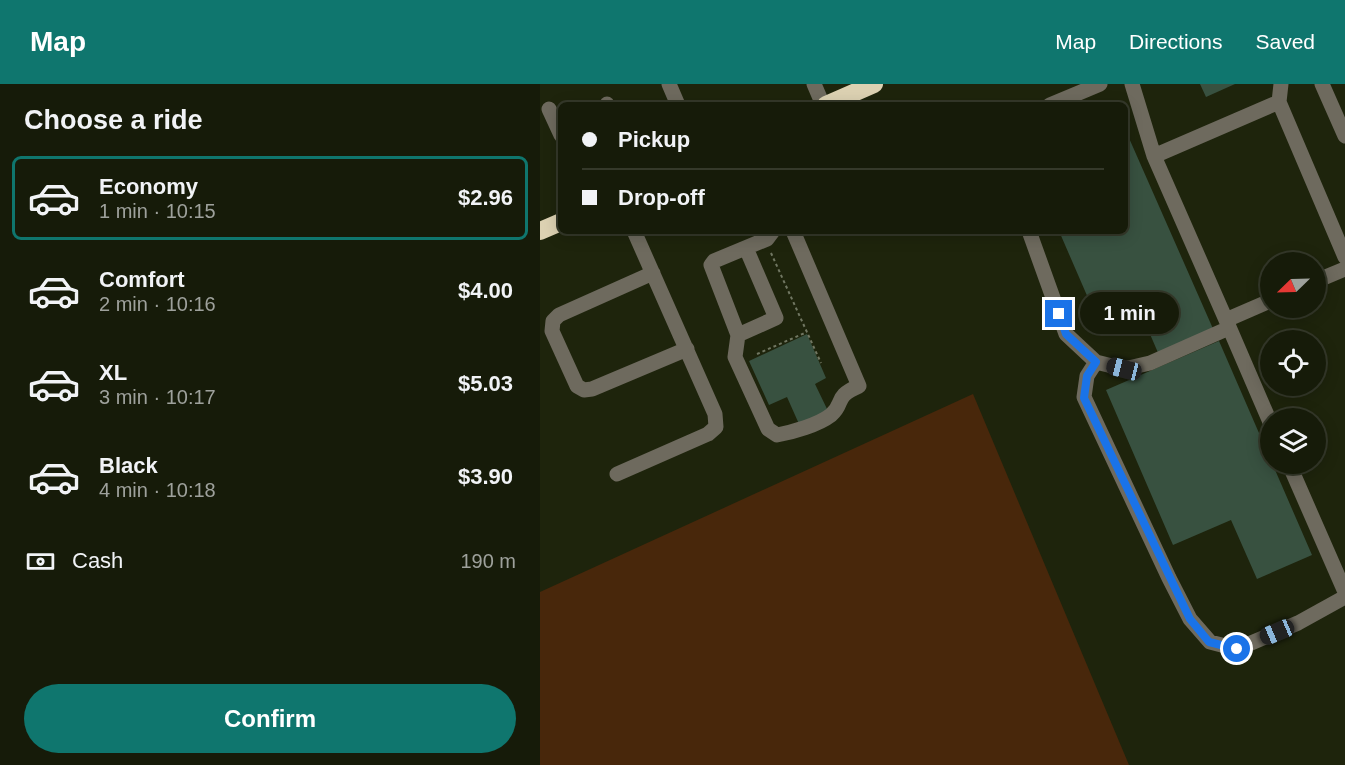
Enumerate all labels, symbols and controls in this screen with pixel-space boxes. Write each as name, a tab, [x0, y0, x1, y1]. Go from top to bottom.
text: Map	[30, 26, 86, 57]
text: Map	[1055, 30, 1096, 53]
text: Directions	[1129, 30, 1222, 53]
text: Saved	[1255, 30, 1315, 53]
text: Choose a ride	[24, 105, 203, 135]
text: Pickup	[618, 127, 690, 152]
icon: car	[27, 171, 81, 225]
text: Economy	[99, 174, 198, 199]
text: $2.96	[458, 185, 513, 210]
text: Drop-off	[618, 185, 705, 210]
text: 1 min · 10:15	[99, 200, 216, 222]
north arrow	[1260, 252, 1326, 318]
map controls	[1260, 252, 1326, 474]
icon: car	[27, 264, 81, 318]
text: Comfort	[99, 267, 185, 292]
text: $4.00	[458, 278, 513, 303]
text: 2 min · 10:16	[99, 293, 216, 315]
callout: 1 min	[1080, 293, 1179, 335]
route end	[1045, 300, 1072, 327]
text: 1 min	[1103, 302, 1156, 324]
button: locate	[1260, 330, 1326, 396]
car	[1104, 356, 1144, 382]
icon: car	[27, 357, 81, 411]
text: XL	[99, 360, 127, 385]
text: $5.03	[458, 371, 513, 396]
text: 3 min · 10:17	[99, 386, 216, 408]
button: layers	[1260, 408, 1326, 474]
icon: car	[27, 450, 81, 504]
text: Black	[99, 453, 158, 478]
text: $3.90	[458, 464, 513, 489]
text: 4 min · 10:18	[99, 479, 216, 501]
icon: cash	[24, 545, 57, 578]
text: Cash	[72, 548, 123, 573]
text: 190 m	[460, 550, 516, 572]
car	[1257, 617, 1297, 647]
route start	[1223, 635, 1250, 662]
button: Confirm	[24, 684, 516, 753]

